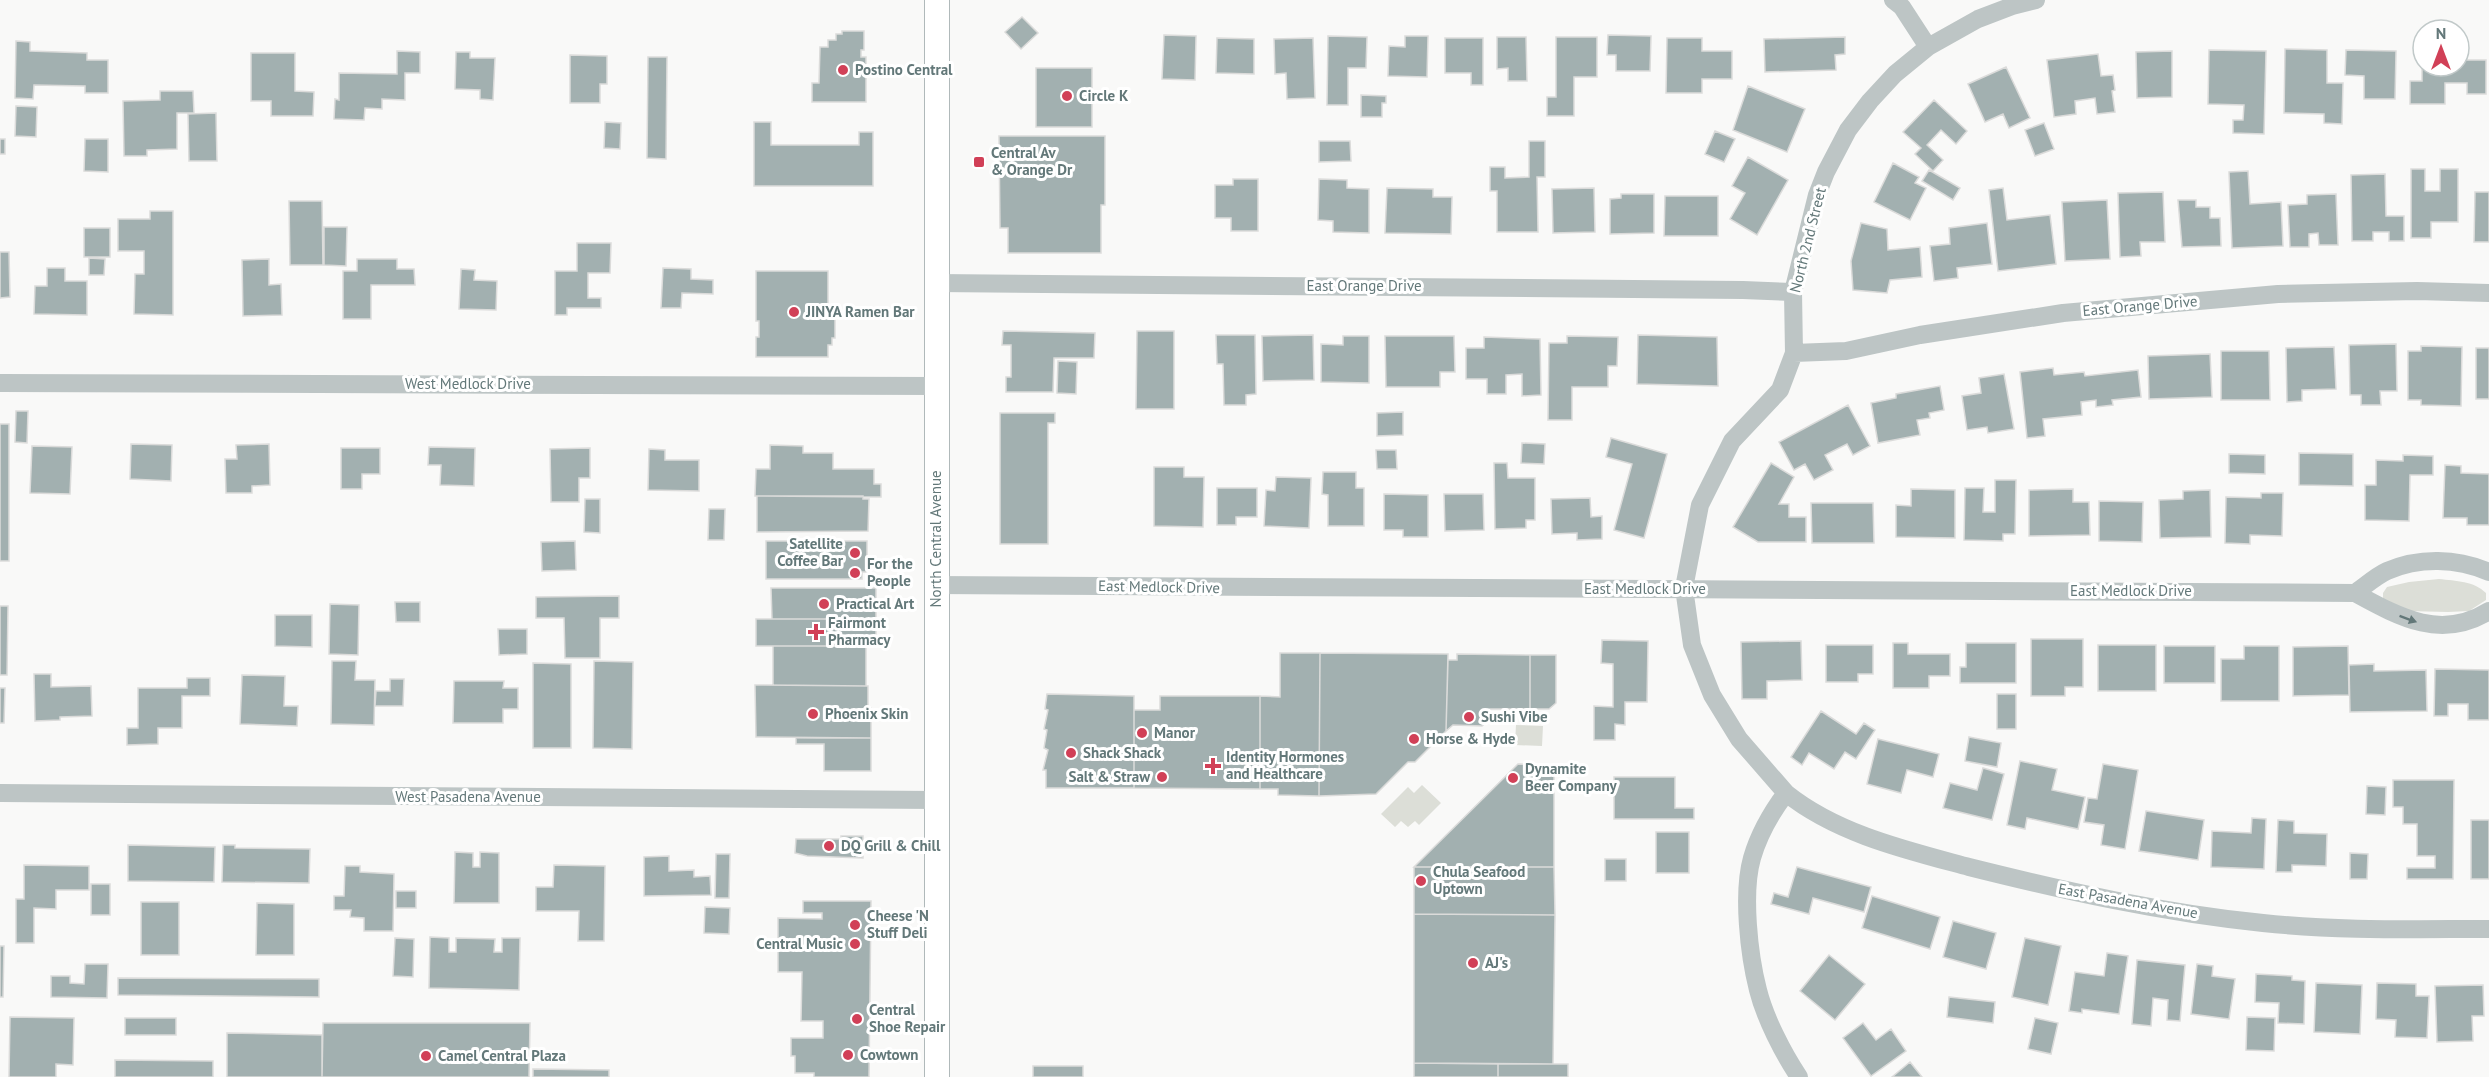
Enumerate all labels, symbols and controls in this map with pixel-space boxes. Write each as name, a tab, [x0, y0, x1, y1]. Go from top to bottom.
north arrow	[2411, 18, 2471, 78]
text: N	[2436, 23, 2446, 43]
place label: Postino Central	[855, 60, 953, 79]
marker: Postino Central	[836, 63, 850, 77]
place label: Circle K	[1079, 86, 1129, 105]
marker: Circle K	[1060, 89, 1074, 103]
place label: Central Av & Orange Dr	[991, 143, 1073, 179]
marker: Central Av & Orange Dr	[972, 155, 986, 169]
street label: North 2nd Street	[1785, 185, 1830, 294]
street label: East Orange Drive	[1306, 276, 1422, 295]
street label: East Orange Drive	[2082, 291, 2198, 320]
place label: JINYA Ramen Bar	[805, 302, 915, 321]
marker: JINYA Ramen Bar	[787, 305, 801, 319]
street label: West Medlock Drive	[405, 374, 531, 393]
street label: North Central Avenue	[926, 470, 945, 608]
place label: Satellite Coffee Bar	[777, 534, 844, 570]
marker: Satellite Coffee Bar	[848, 546, 862, 560]
place label: For the People	[867, 554, 913, 590]
marker: For the People	[848, 566, 862, 580]
street label: East Medlock Drive	[1098, 576, 1220, 597]
street label: East Medlock Drive	[1584, 579, 1706, 598]
street label: East Medlock Drive	[2070, 581, 2192, 600]
place label: Practical Art	[836, 594, 915, 613]
marker: Practical Art	[817, 597, 831, 611]
place label: Fairmont Pharmacy	[828, 613, 891, 649]
one-way arrow	[2399, 614, 2417, 624]
marker: Fairmont Pharmacy	[809, 625, 823, 639]
place label: Phoenix Skin	[825, 704, 908, 723]
marker: Phoenix Skin	[806, 707, 820, 721]
place label: Sushi Vibe	[1481, 707, 1548, 726]
marker: Sushi Vibe	[1462, 710, 1476, 724]
place label: Manor	[1154, 723, 1196, 742]
marker: Manor	[1135, 726, 1149, 740]
place label: Horse & Hyde	[1426, 729, 1516, 748]
marker: Horse & Hyde	[1407, 732, 1421, 746]
place label: Shack Shack	[1083, 743, 1162, 762]
marker: Shack Shack	[1064, 746, 1078, 760]
place label: Identity Hormones and Healthcare	[1226, 747, 1344, 783]
marker: Identity Hormones and Healthcare	[1204, 757, 1222, 775]
place label: Dynamite Beer Company	[1525, 759, 1618, 795]
place label: Salt & Straw	[1068, 767, 1150, 786]
marker: Salt & Straw	[1155, 770, 1169, 784]
marker: Dynamite Beer Company	[1506, 771, 1520, 785]
street label: West Pasadena Avenue	[395, 787, 541, 806]
place label: DQ Grill & Chill	[841, 836, 941, 855]
marker: DQ Grill & Chill	[822, 839, 836, 853]
place label: Chula Seafood Uptown	[1433, 862, 1525, 898]
marker: Chula Seafood Uptown	[1414, 874, 1428, 888]
street label: East Pasadena Avenue	[2057, 879, 2199, 922]
place label: Cheese 'N Stuff Deli	[867, 906, 929, 942]
marker: Cheese 'N Stuff Deli	[848, 918, 862, 932]
place label: Central Music	[756, 934, 844, 953]
marker: Central Music	[848, 937, 862, 951]
place label: AJ's	[1485, 953, 1508, 972]
marker: AJ's	[1466, 956, 1480, 970]
place label: Central Shoe Repair	[869, 1000, 946, 1036]
marker: Central Shoe Repair	[850, 1012, 864, 1026]
place label: Cowtown	[860, 1045, 919, 1064]
place label: Camel Central Plaza	[438, 1046, 566, 1065]
marker: Cowtown	[841, 1048, 855, 1062]
marker: Camel Central Plaza	[419, 1049, 433, 1063]

